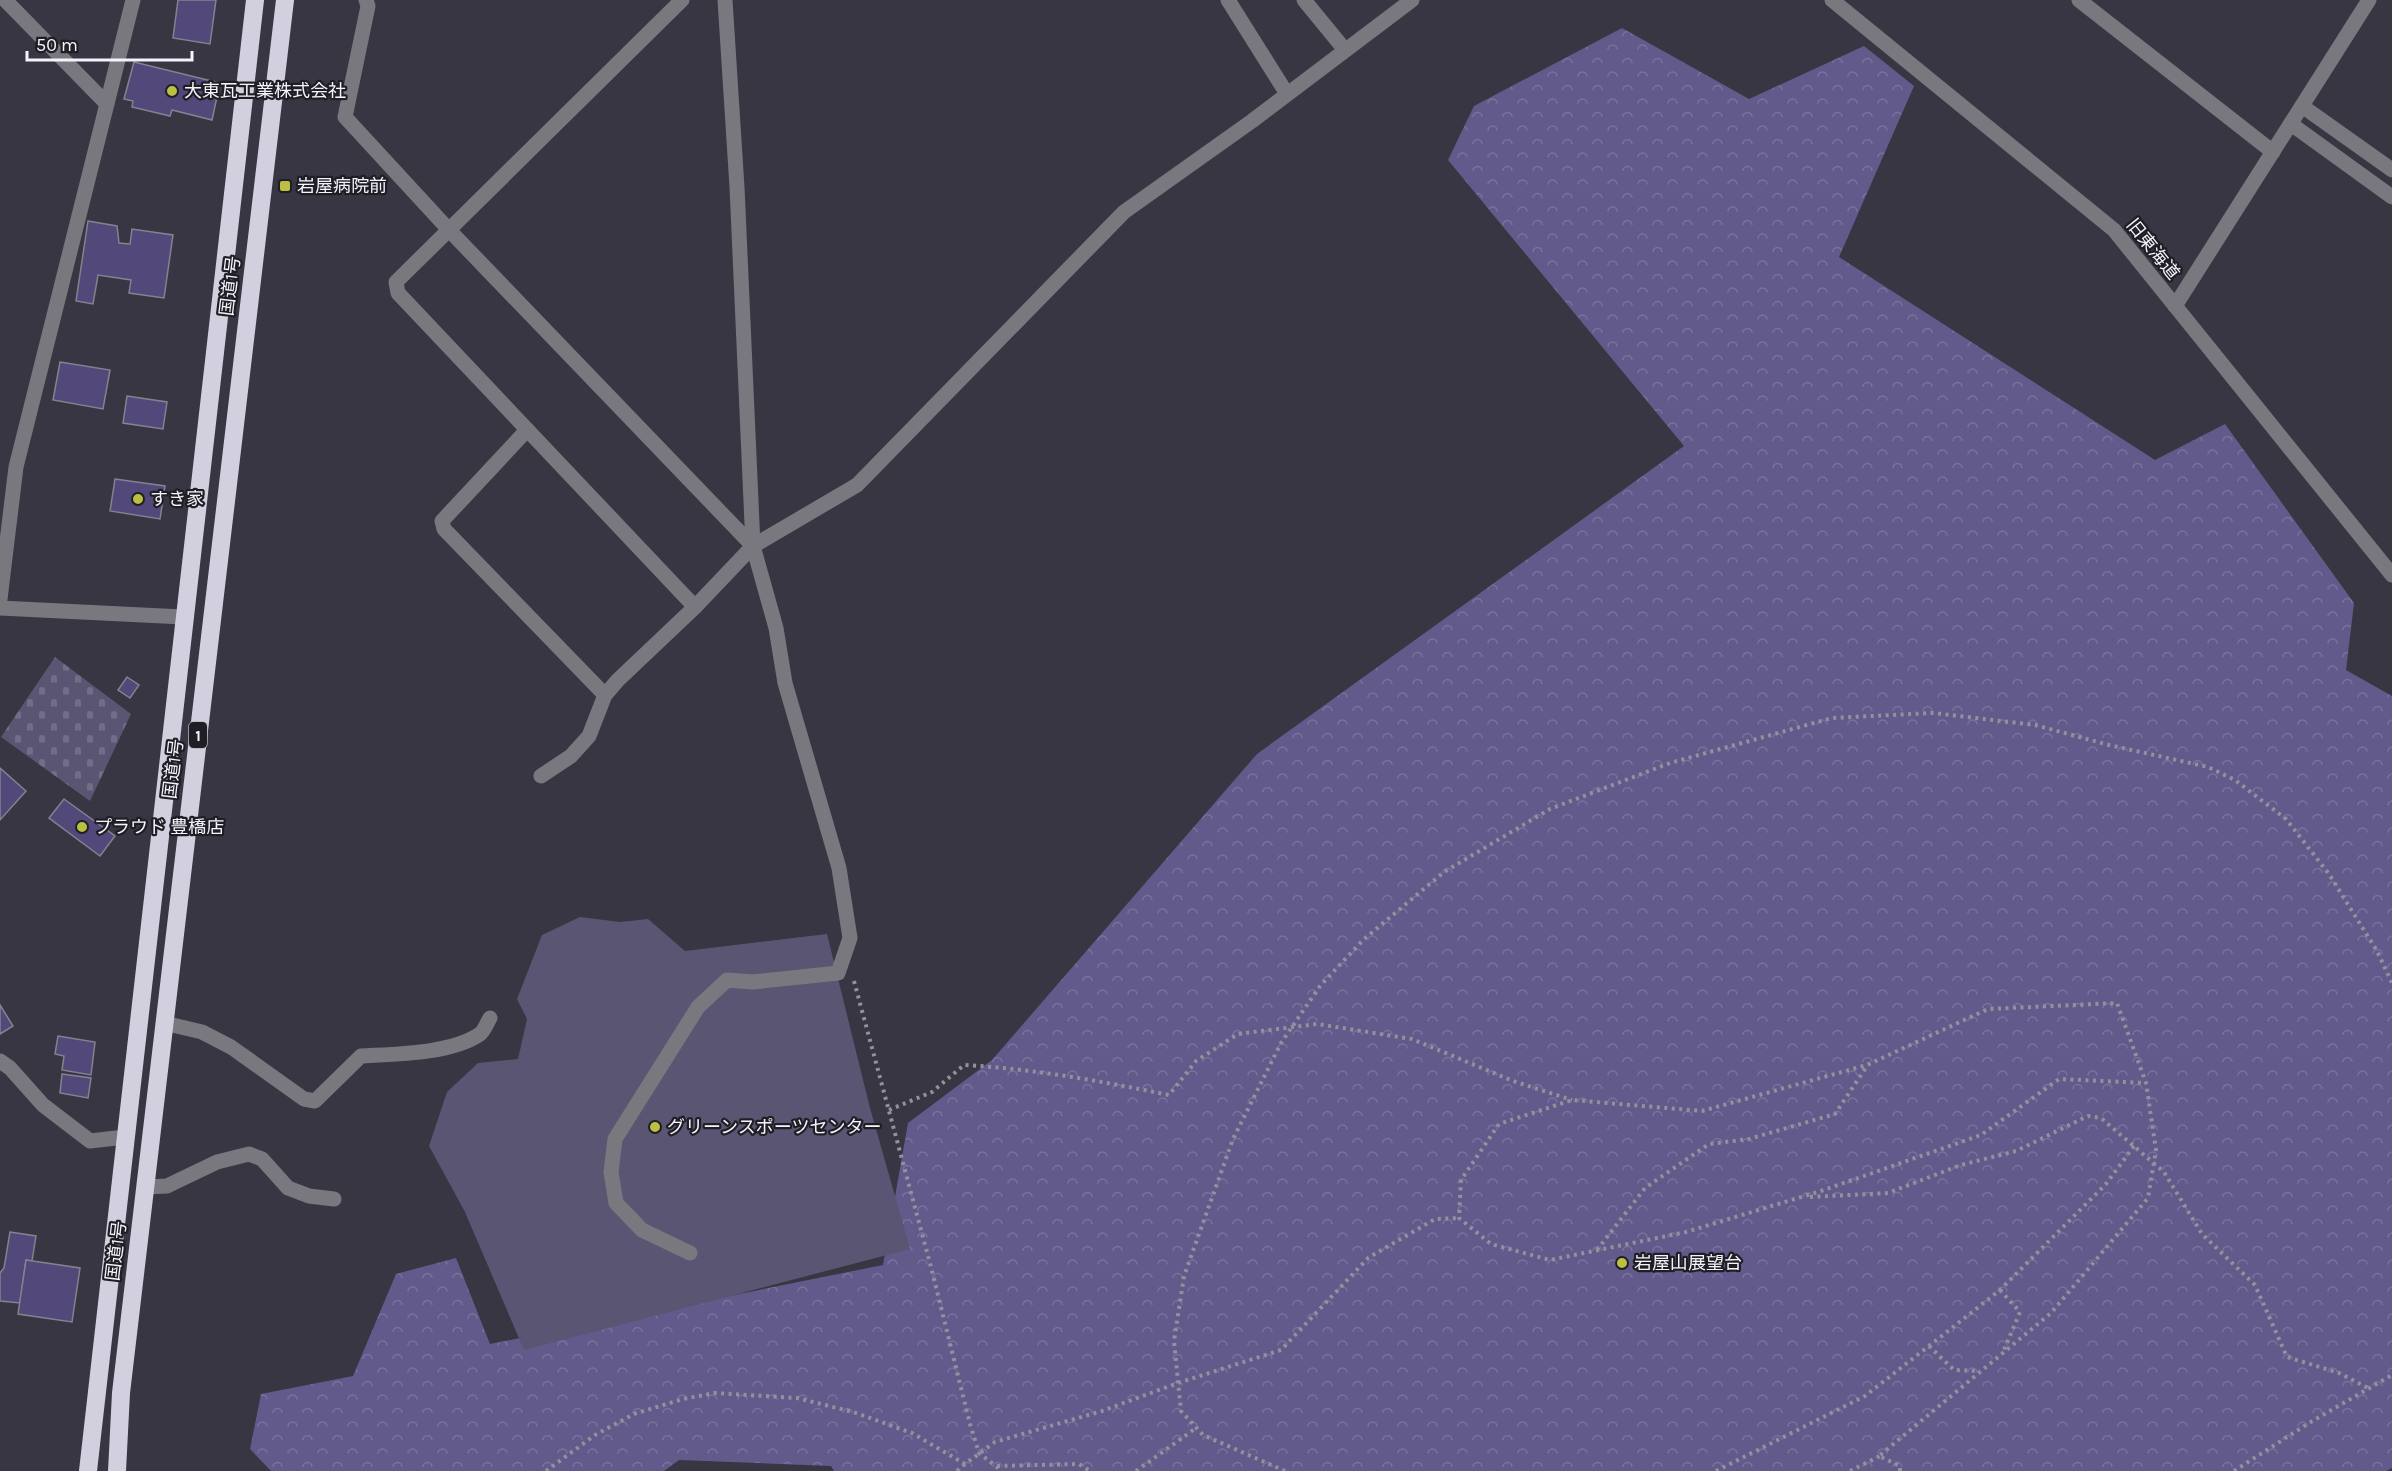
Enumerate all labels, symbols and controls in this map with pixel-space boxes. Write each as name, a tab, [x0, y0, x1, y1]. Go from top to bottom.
scale bar	[27, 24, 192, 62]
text: 50 m	[36, 34, 78, 56]
place label: 大東瓦工業株式会社	[184, 80, 346, 102]
marker: 大東瓦工業株式会社	[165, 84, 179, 98]
place label: 岩屋病院前	[297, 175, 387, 197]
marker: 岩屋病院前	[278, 179, 292, 193]
street label: 旧東海道	[2122, 214, 2184, 284]
street label: 国道1号	[215, 255, 245, 317]
place label: すき家	[150, 488, 204, 510]
marker: すき家	[131, 492, 145, 506]
road number: 1	[189, 722, 207, 748]
street label: 国道1号	[158, 738, 188, 800]
place label: プラウド 豊橋店	[94, 816, 224, 838]
marker: プラウド 豊橋店	[75, 820, 89, 834]
place label: グリーンスポーツセンター	[667, 1116, 881, 1138]
marker: グリーンスポーツセンター	[648, 1120, 662, 1134]
street label: 国道1号	[101, 1220, 131, 1282]
place label: 岩屋山展望台	[1634, 1252, 1742, 1274]
marker: 岩屋山展望台	[1615, 1256, 1629, 1270]

